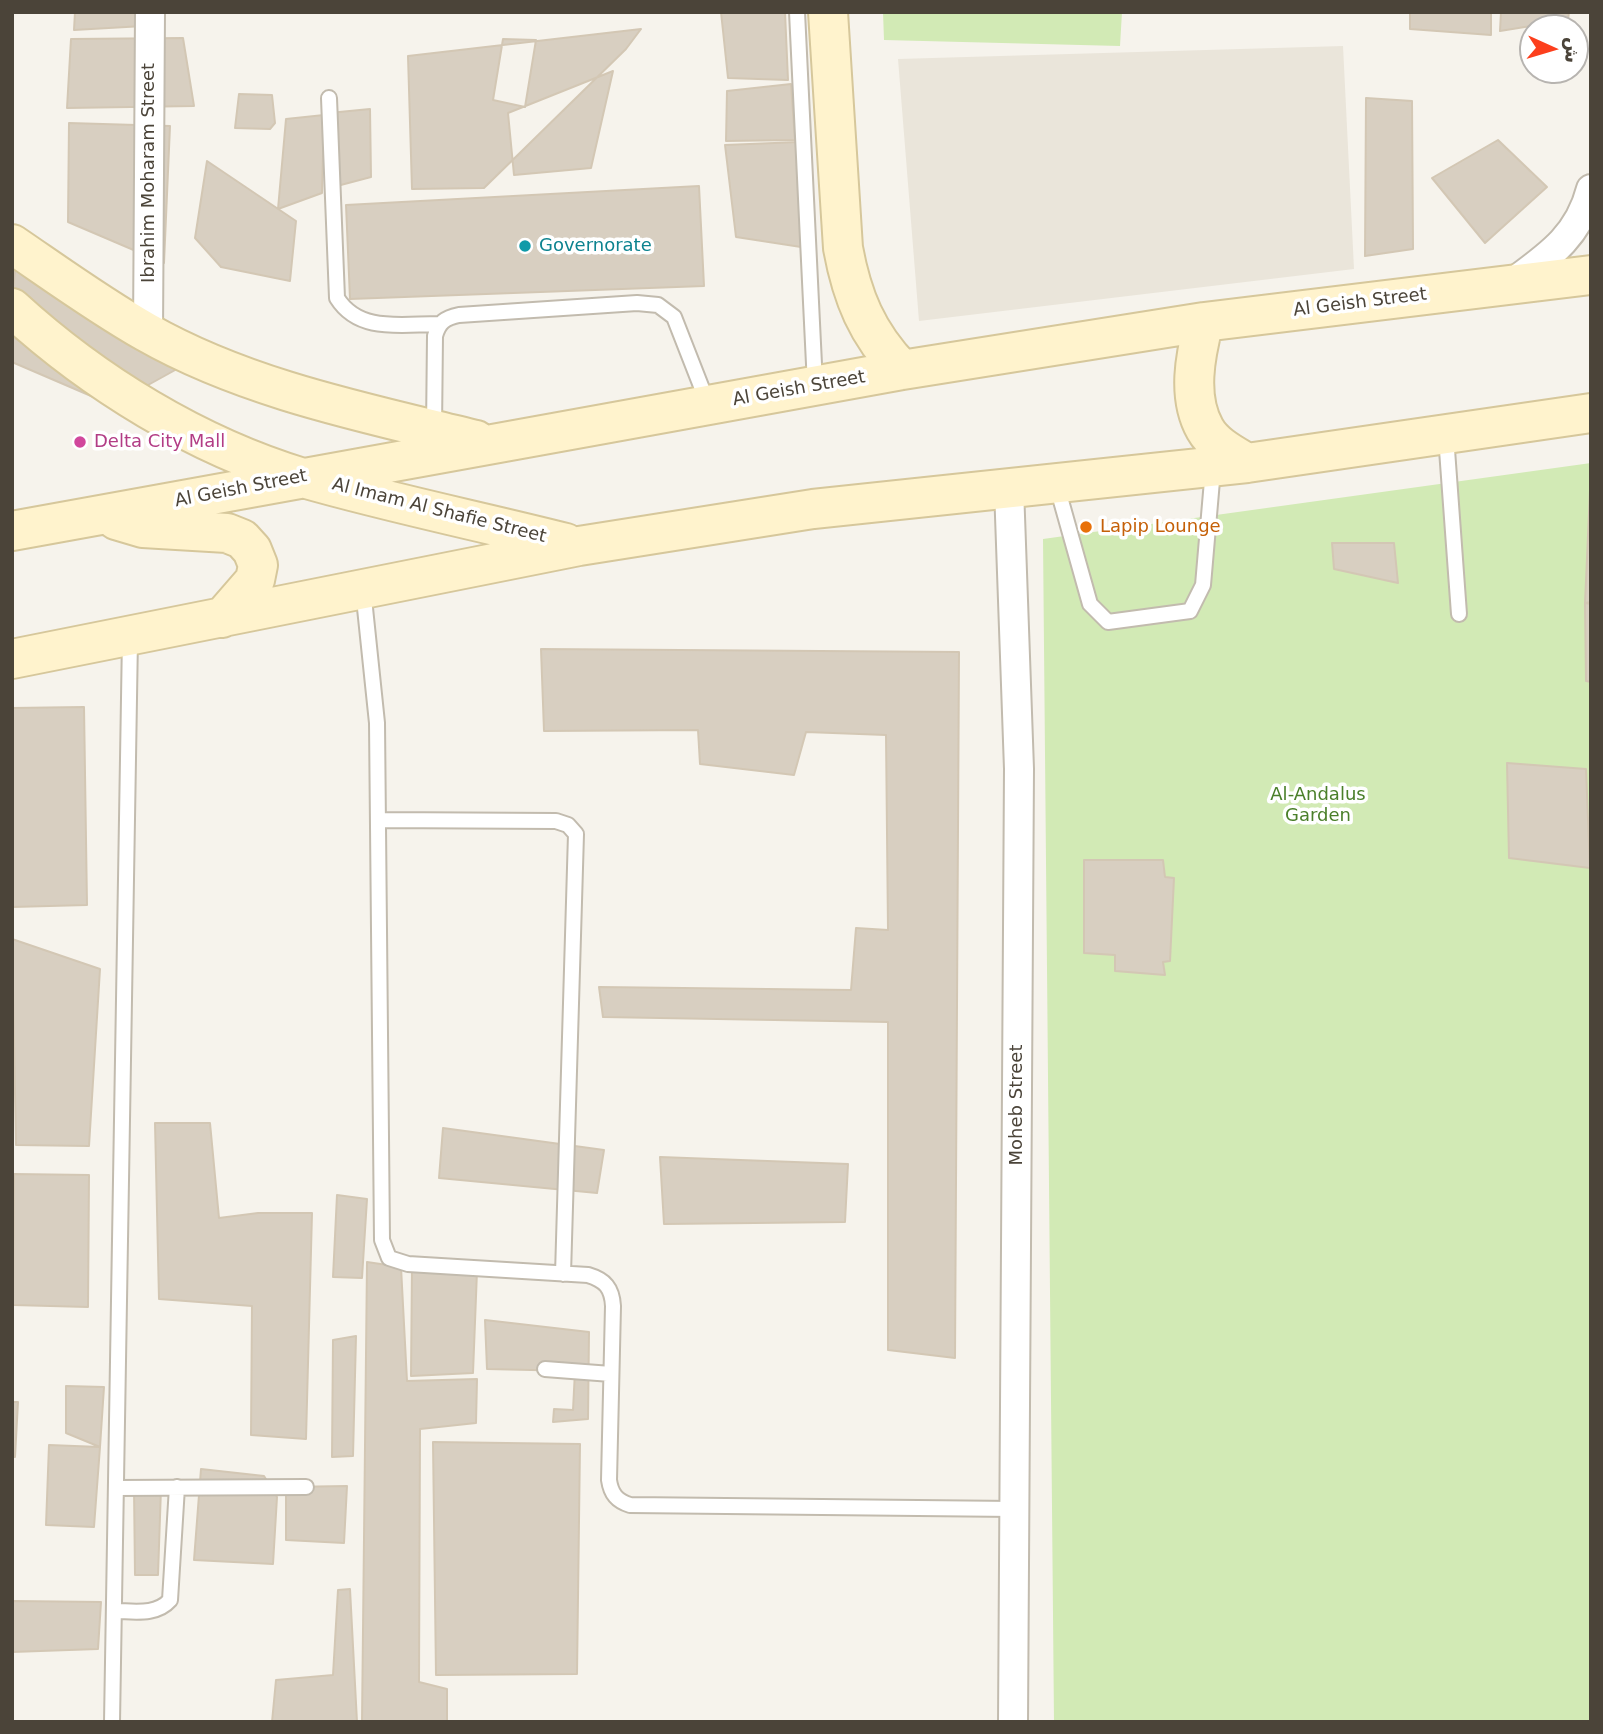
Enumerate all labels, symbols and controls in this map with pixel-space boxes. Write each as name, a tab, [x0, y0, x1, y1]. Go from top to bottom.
north arrow	[1519, 14, 1589, 84]
text: ش	[1561, 36, 1585, 64]
street label: Ibrahim Moharam Street	[138, 63, 160, 283]
place label: Governorate	[539, 235, 652, 257]
marker: Governorate	[517, 238, 533, 254]
street label: Al Geish Street	[1292, 284, 1428, 322]
street label: Al Geish Street	[731, 367, 867, 411]
place label: Delta City Mall	[94, 431, 225, 453]
marker: Delta City Mall	[72, 434, 88, 450]
street label: Al Geish Street	[173, 466, 309, 512]
street label: Al Imam Al Shafie Street	[330, 474, 548, 548]
place label: Lapip Lounge	[1100, 516, 1221, 538]
marker: Lapip Lounge	[1078, 519, 1094, 535]
park label: Al-Andalus Garden	[1270, 784, 1366, 826]
street label: Moheb Street	[1006, 1045, 1028, 1165]

